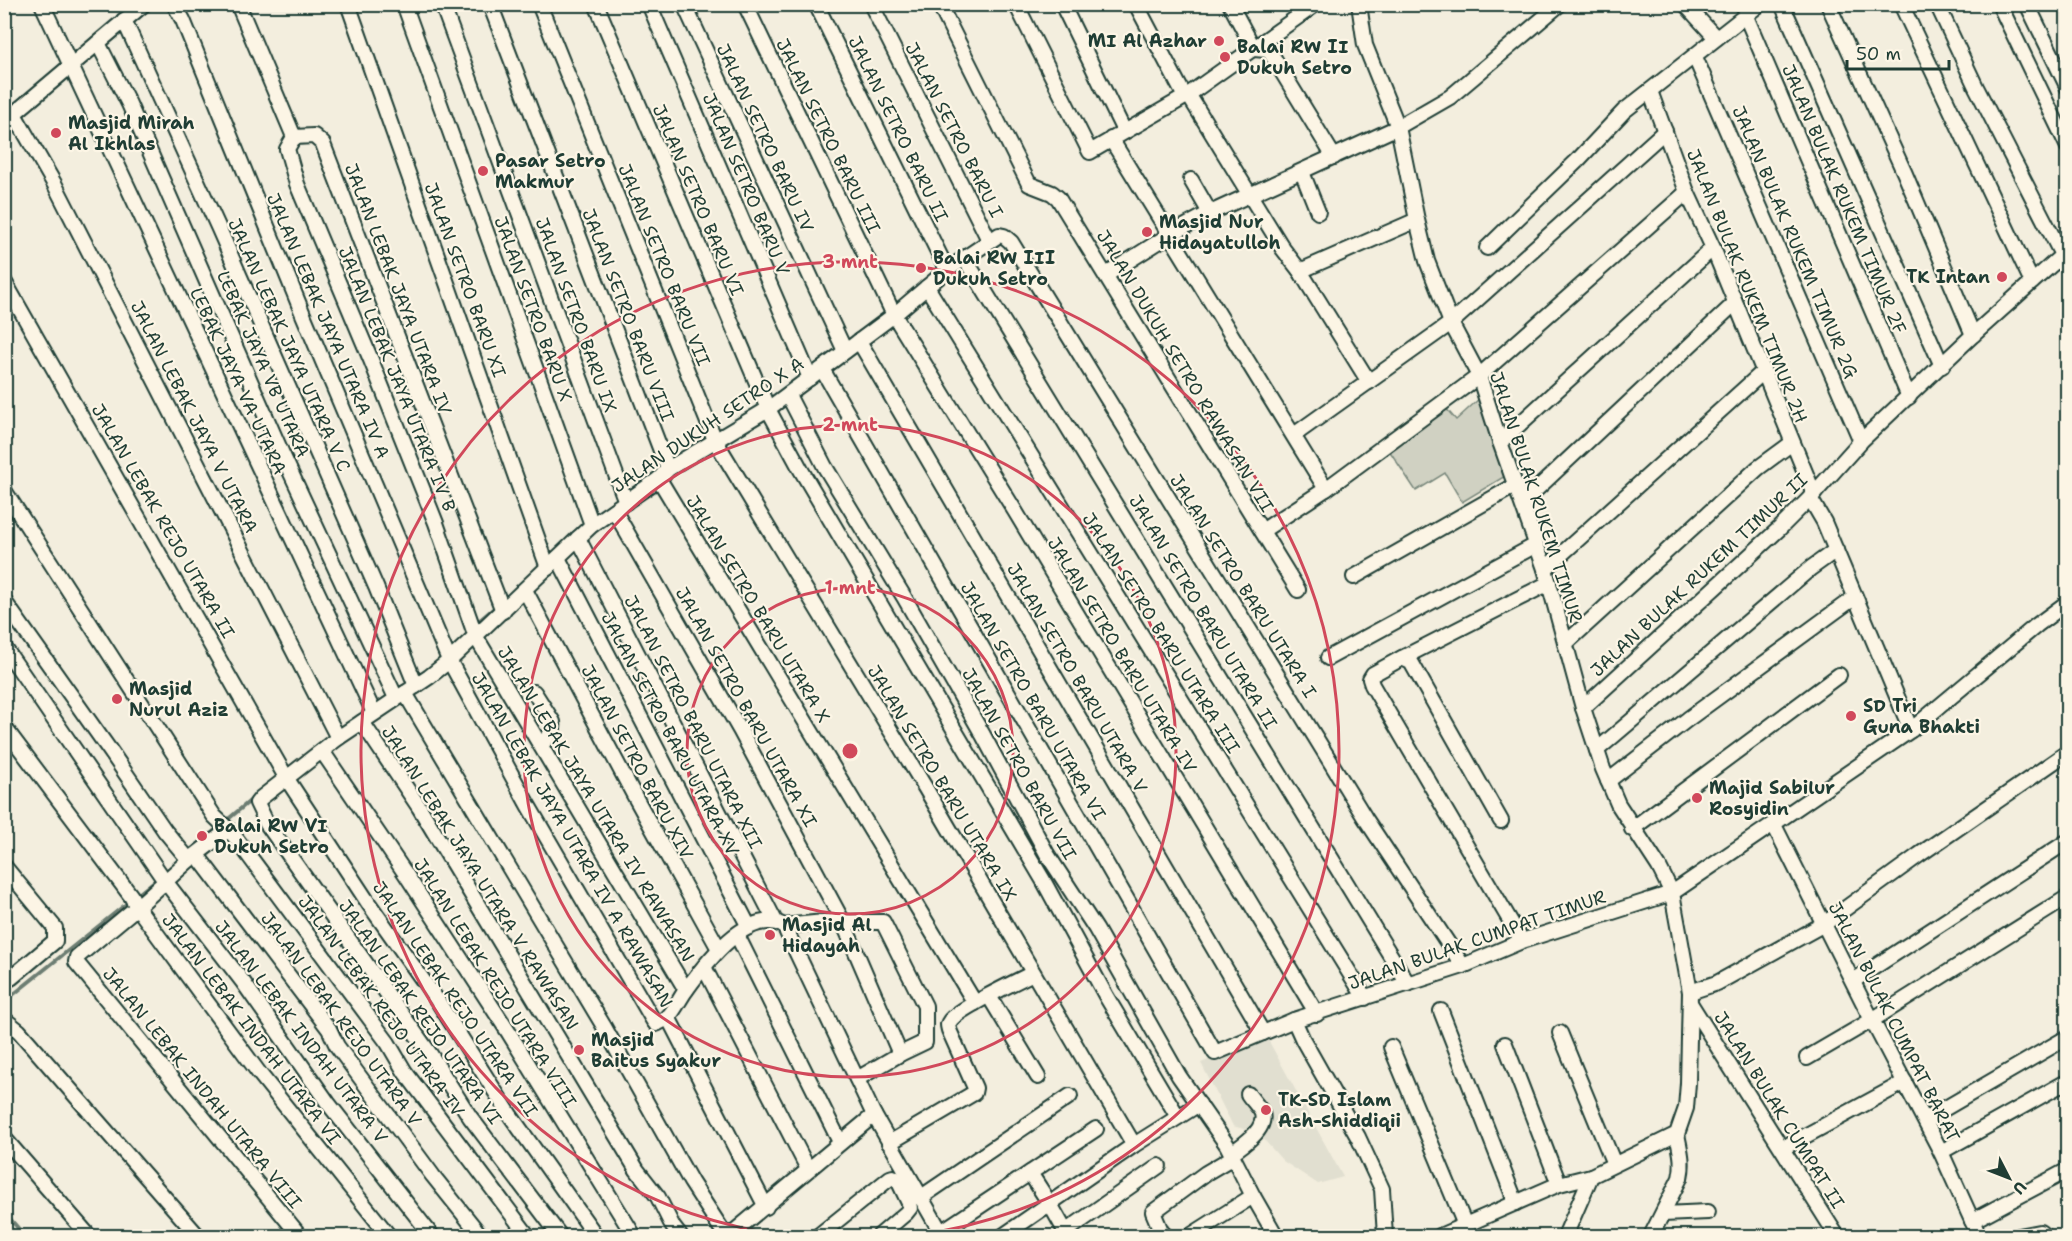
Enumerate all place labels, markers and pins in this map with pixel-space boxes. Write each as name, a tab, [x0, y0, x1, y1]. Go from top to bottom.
place label: MI Al Azhar	[1088, 29, 1207, 53]
marker: MI Al Azhar	[1212, 34, 1226, 48]
place label: Balai RW II Dukuh Setro	[1237, 35, 1352, 80]
marker: Balai RW II Dukuh Setro	[1218, 50, 1232, 64]
place label: Masjid Mirah Al Ikhlas	[68, 111, 195, 156]
marker: Masjid Mirah Al Ikhlas	[49, 126, 63, 140]
place label: Pasar Setro Makmur	[495, 149, 606, 194]
marker: Pasar Setro Makmur	[476, 164, 490, 178]
place label: Masjid Nur Hidayatulloh	[1159, 210, 1281, 255]
marker: Masjid Nur Hidayatulloh	[1140, 225, 1154, 239]
place label: Balai RW III Dukuh Setro	[933, 246, 1055, 291]
marker: Balai RW III Dukuh Setro	[914, 261, 928, 275]
place label: TK Intan	[1906, 265, 1990, 289]
marker: TK Intan	[1995, 270, 2009, 284]
place label: Masjid Nurul Aziz	[129, 677, 229, 722]
marker: Masjid Nurul Aziz	[110, 692, 124, 706]
place label: SD Tri Guna Bhakti	[1863, 694, 1980, 739]
marker: SD Tri Guna Bhakti	[1844, 709, 1858, 723]
centre of rings	[840, 741, 860, 761]
place label: Majid Sabilur Rosyidin	[1709, 776, 1835, 821]
marker: Majid Sabilur Rosyidin	[1690, 791, 1704, 805]
place label: Balai RW VI Dukuh Setro	[214, 814, 329, 859]
marker: Balai RW VI Dukuh Setro	[195, 829, 209, 843]
place label: Masjid Al Hidayah	[782, 913, 872, 958]
marker: Masjid Al Hidayah	[763, 928, 777, 942]
place label: Masjid Baitus Syakur	[591, 1028, 721, 1073]
marker: Masjid Baitus Syakur	[572, 1043, 586, 1057]
place label: TK-SD Islam Ash-Shiddiqii	[1278, 1088, 1401, 1133]
marker: TK-SD Islam Ash-Shiddiqii	[1259, 1103, 1273, 1117]

